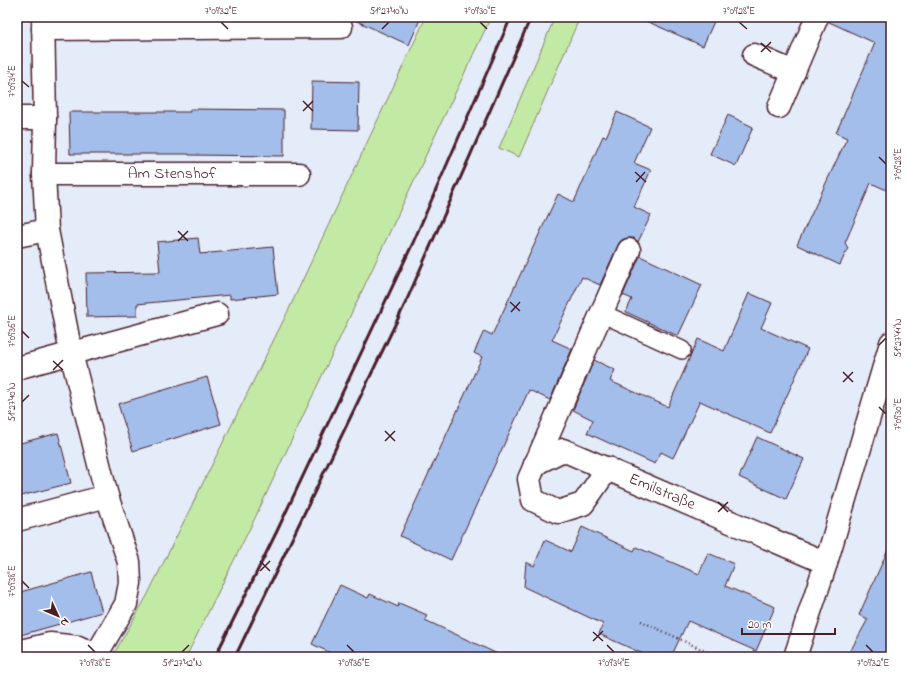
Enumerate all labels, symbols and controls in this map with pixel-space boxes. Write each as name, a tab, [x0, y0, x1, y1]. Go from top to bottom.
text: 7°09'32"E	[205, 4, 237, 19]
text: 51°27'40"N	[369, 4, 409, 19]
text: 7°09'30"E	[464, 4, 496, 19]
text: 7°09'28"E	[723, 4, 755, 19]
text: 7°09'34"E	[5, 65, 20, 97]
text: 7°09'28"E	[891, 148, 906, 180]
street label: Am Stenshof	[128, 162, 217, 186]
text: 7°09'36"E	[5, 315, 20, 347]
text: 51°27'44"N	[891, 318, 906, 358]
text: 51°27'40"N	[5, 382, 20, 422]
text: 7°09'30"E	[891, 398, 906, 430]
street label: Emilstraße	[625, 467, 700, 517]
text: 7°09'38"E	[5, 565, 20, 597]
north arrow	[38, 596, 78, 636]
scale bar	[742, 610, 835, 636]
text: N	[56, 614, 73, 630]
text: 20 m	[748, 616, 771, 634]
text: 7°09'38"E	[79, 656, 111, 671]
text: 51°27'42"N	[162, 656, 202, 671]
text: 7°09'36"E	[338, 656, 370, 671]
text: 7°09'34"E	[598, 656, 630, 671]
text: 7°09'32"E	[857, 656, 889, 671]

